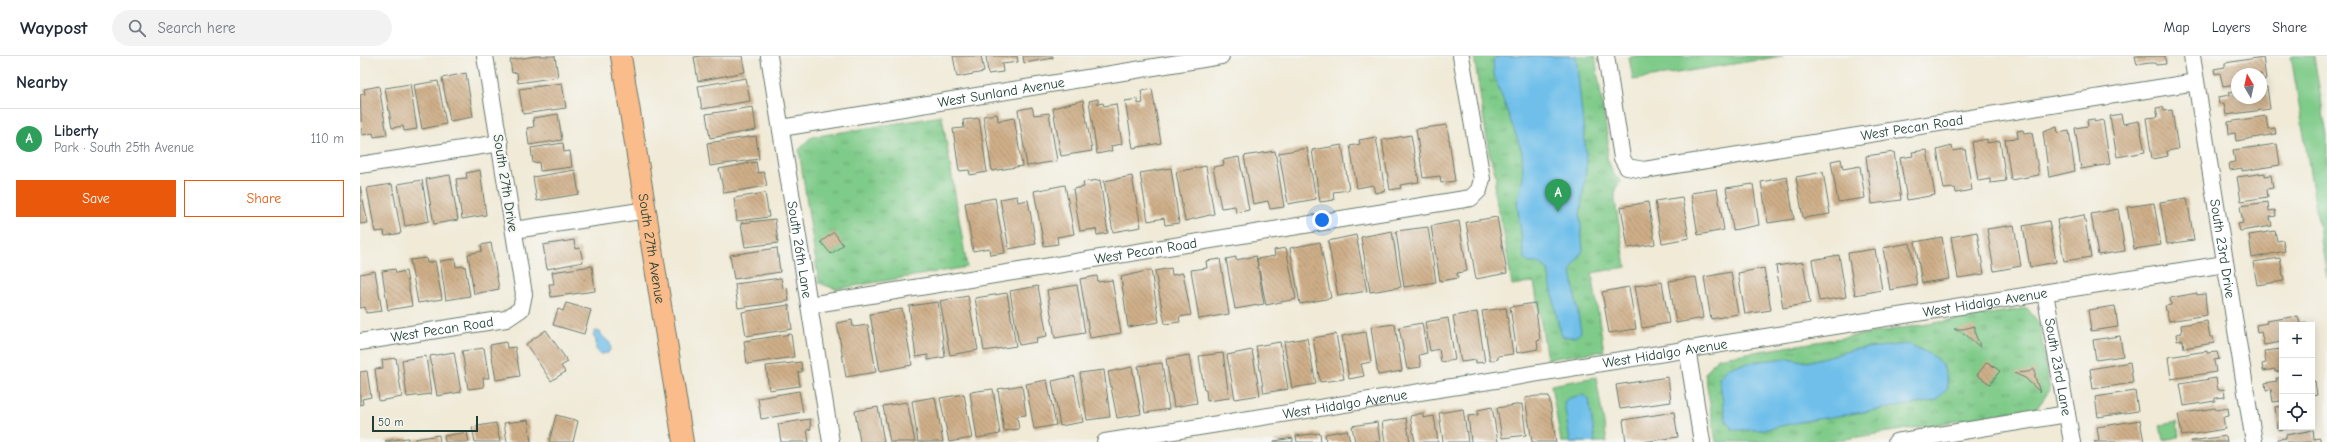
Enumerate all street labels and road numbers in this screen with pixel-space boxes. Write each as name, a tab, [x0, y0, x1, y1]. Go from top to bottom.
street label: West Sunland Avenue	[937, 74, 1066, 111]
street label: West Pecan Road	[1859, 111, 1964, 144]
street label: South 27th Drive	[489, 133, 522, 233]
street label: South 27th Avenue	[634, 192, 669, 305]
street label: South 23rd Drive	[2206, 198, 2239, 299]
street label: South 26th Lane	[783, 200, 816, 300]
street label: West Pecan Road	[1093, 234, 1198, 268]
street label: West Hidalgo Avenue	[1922, 284, 2049, 321]
street label: West Pecan Road	[390, 313, 495, 346]
street label: South 23rd Lane	[2041, 317, 2075, 417]
street label: West Hidalgo Avenue	[1602, 335, 1729, 372]
street label: West Hidalgo Avenue	[1282, 386, 1409, 423]

